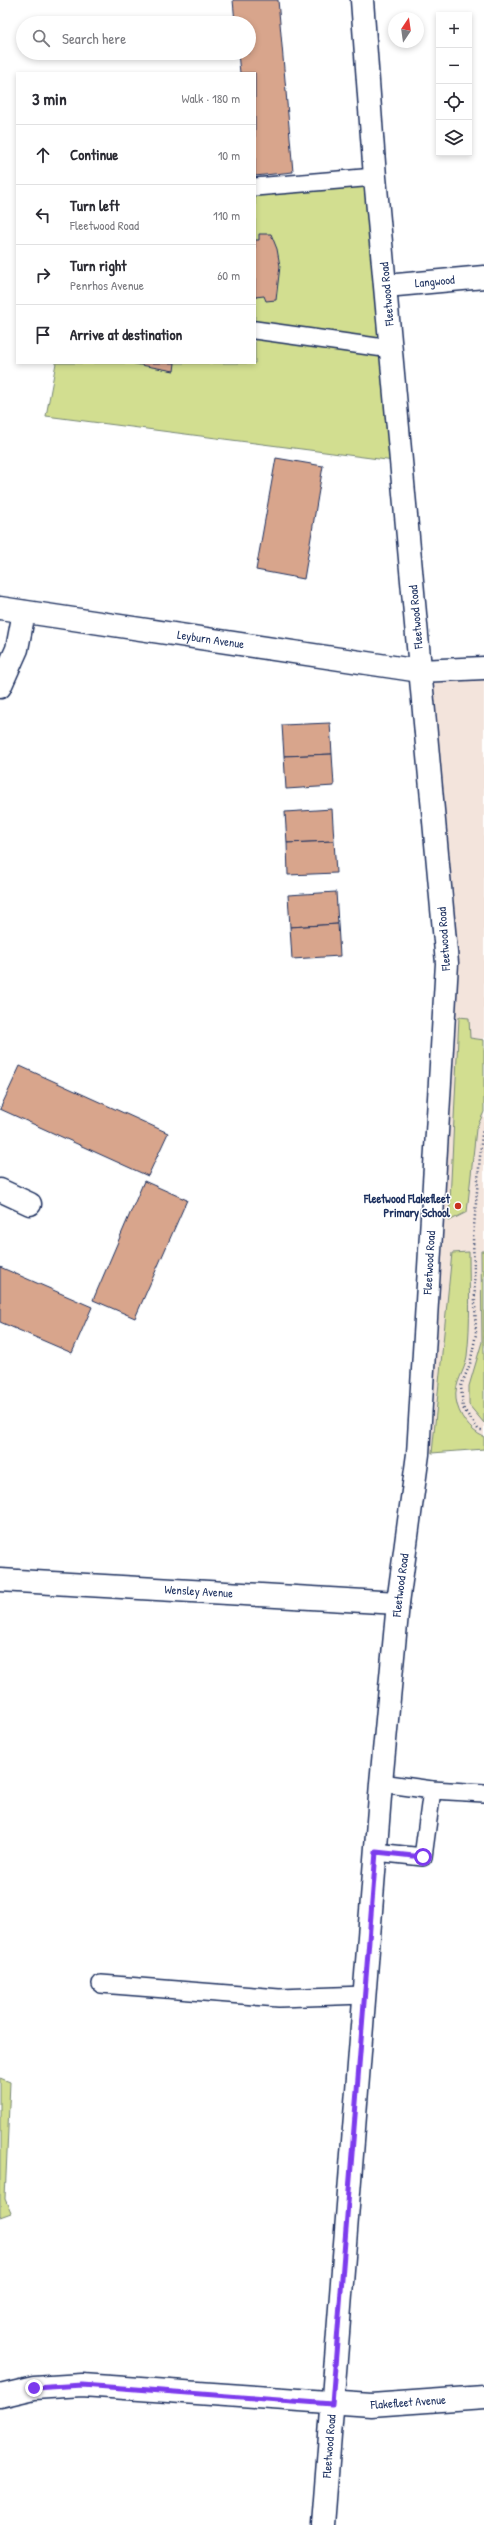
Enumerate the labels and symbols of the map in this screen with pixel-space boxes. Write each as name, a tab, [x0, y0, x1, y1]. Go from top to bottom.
north arrow	[388, 12, 424, 48]
street label: Fleetwood Road	[375, 261, 398, 328]
street label: Langwood	[414, 271, 456, 291]
street label: Fleetwood Road	[404, 584, 427, 651]
street label: Leyburn Avenue	[176, 626, 246, 653]
street label: Fleetwood Road	[433, 906, 454, 972]
place label: Fleetwood Flakefleet Primary School	[363, 1190, 451, 1222]
marker: Fleetwood Flakefleet Primary School	[453, 1201, 463, 1211]
street label: Fleetwood Road	[418, 1230, 439, 1296]
street label: Fleetwood Road	[388, 1552, 413, 1619]
street label: Wensley Avenue	[164, 1581, 234, 1601]
route start	[414, 1848, 432, 1866]
route end	[25, 2379, 43, 2397]
street label: Flakefleet Avenue	[369, 2391, 447, 2413]
street label: Fleetwood Road	[318, 2413, 340, 2480]

